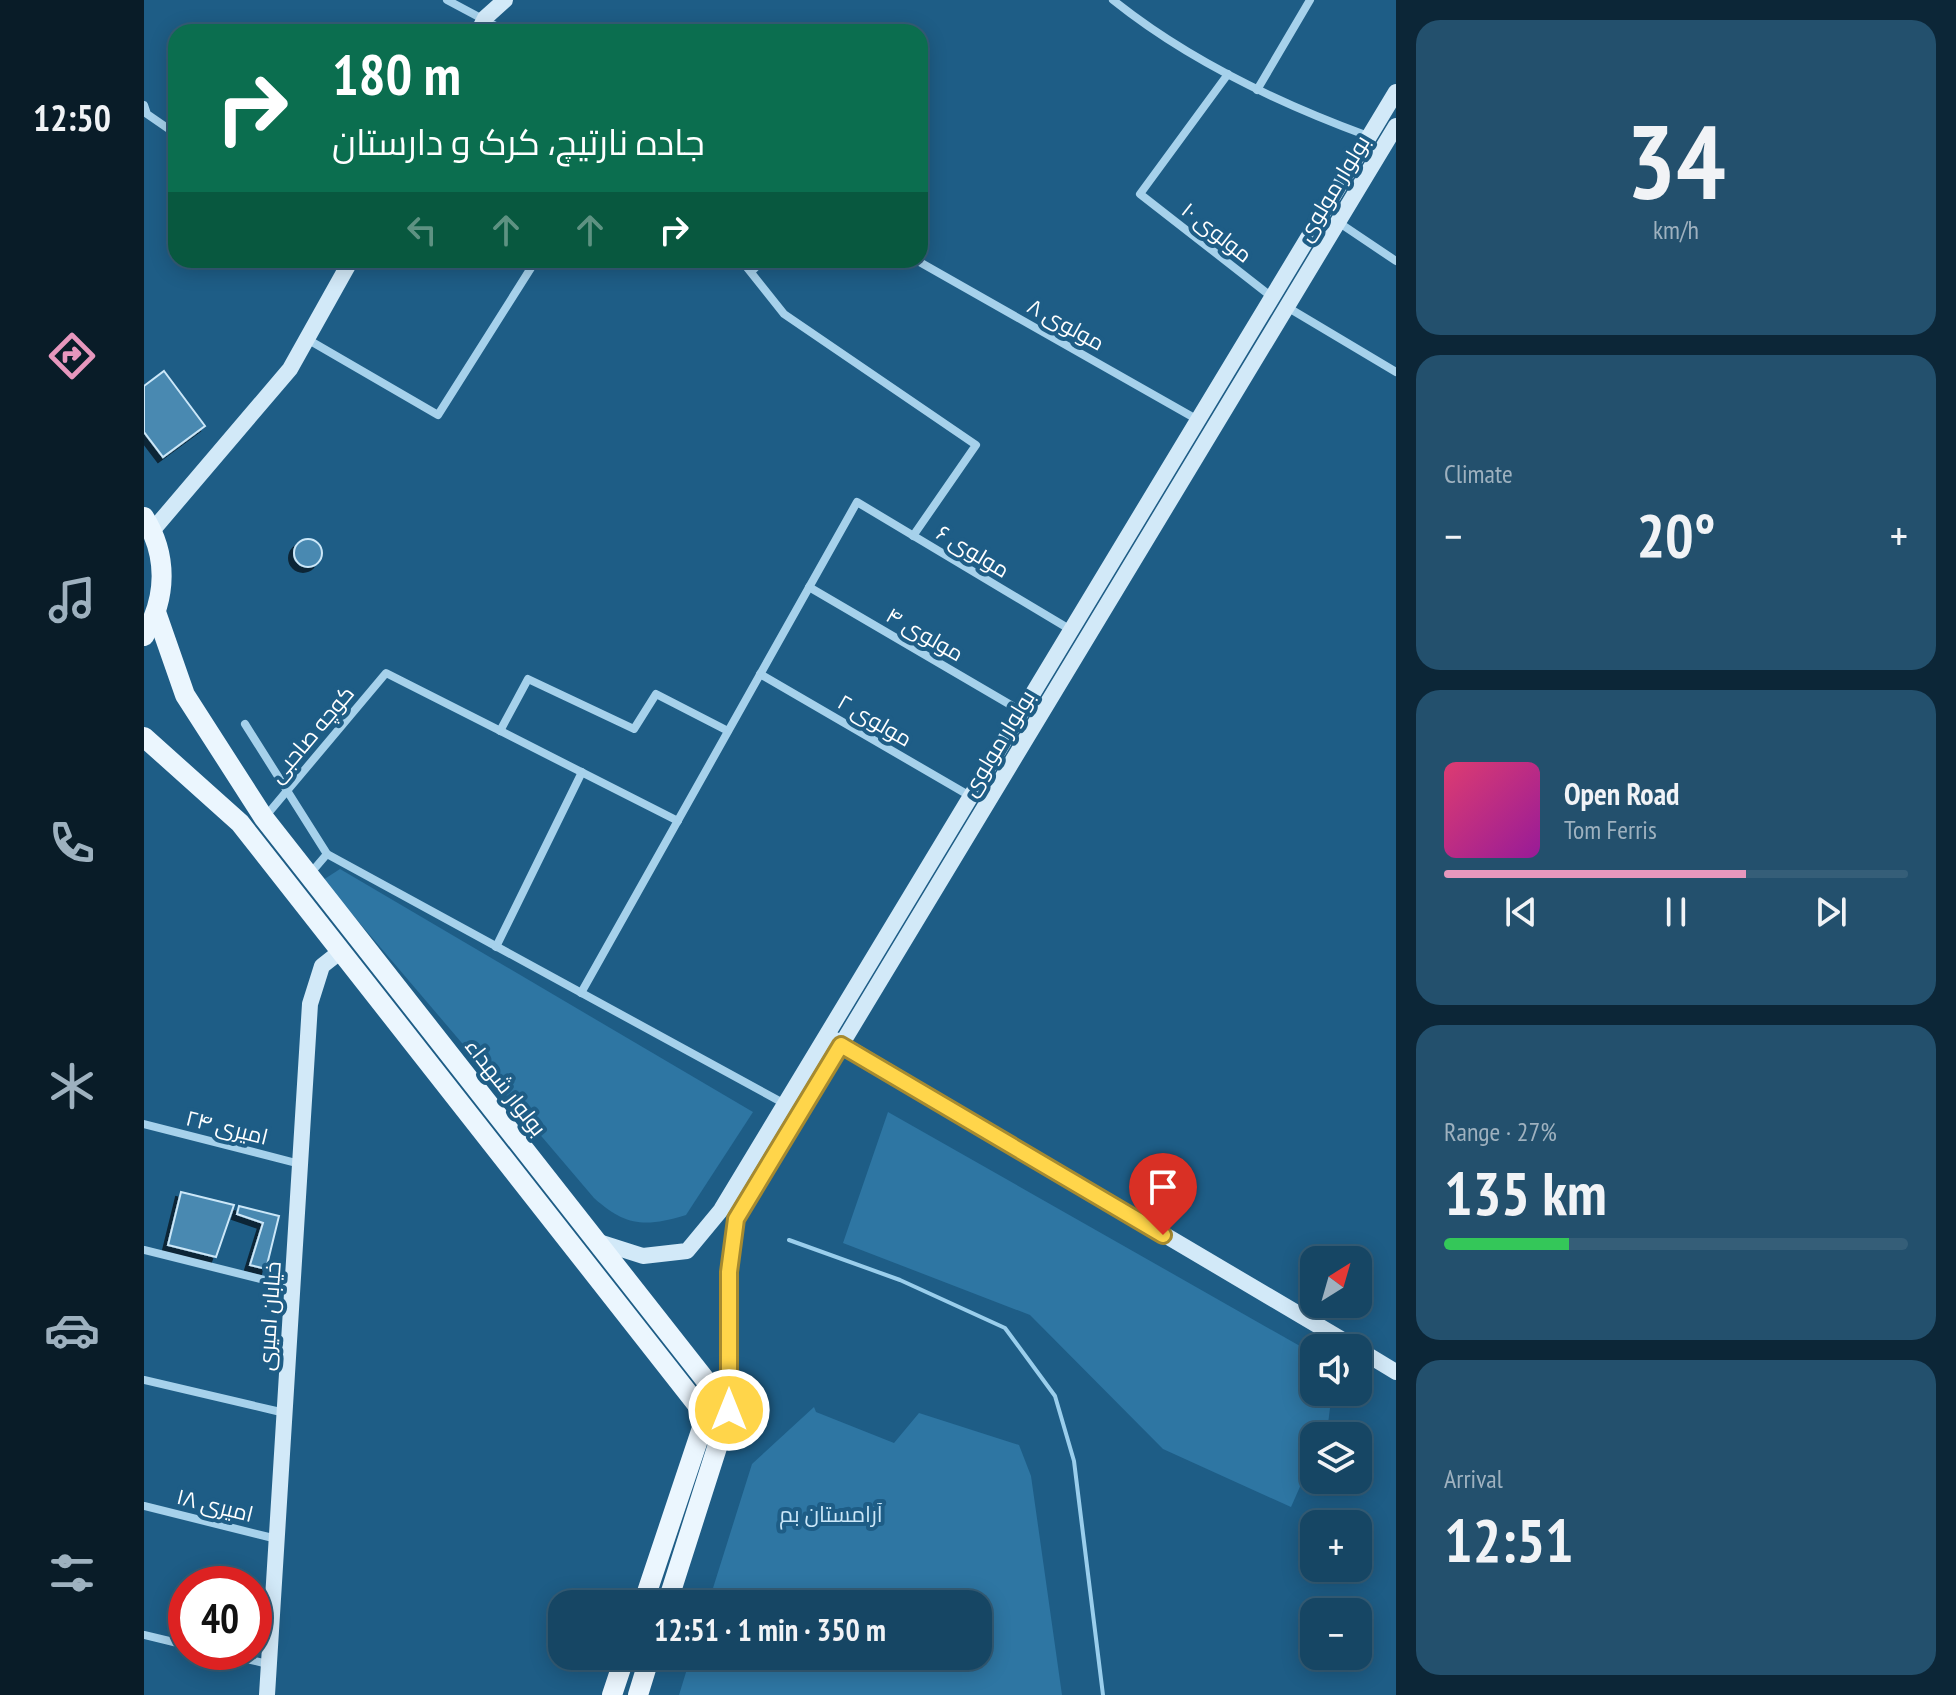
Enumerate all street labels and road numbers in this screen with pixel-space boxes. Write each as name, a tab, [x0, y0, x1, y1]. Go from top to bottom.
street label: بولوار مولوی	[1290, 130, 1376, 246]
street label: مولوی ۱۰	[1176, 196, 1258, 268]
street label: مولوی ۸	[1023, 291, 1109, 357]
street label: مولوی ۶	[931, 518, 1015, 584]
street label: مولوی ۴	[881, 601, 969, 667]
street label: کوچه صاحبی	[262, 680, 361, 789]
street label: بولوار مولوی	[955, 685, 1041, 801]
street label: مولوی ۲	[833, 687, 917, 753]
street label: بولوار شهداء	[459, 1033, 553, 1141]
street label: امیری ۲۴	[183, 1103, 271, 1151]
street label: خیابان امیری	[251, 1260, 287, 1372]
street label: امیری ۱۸	[174, 1482, 256, 1528]

